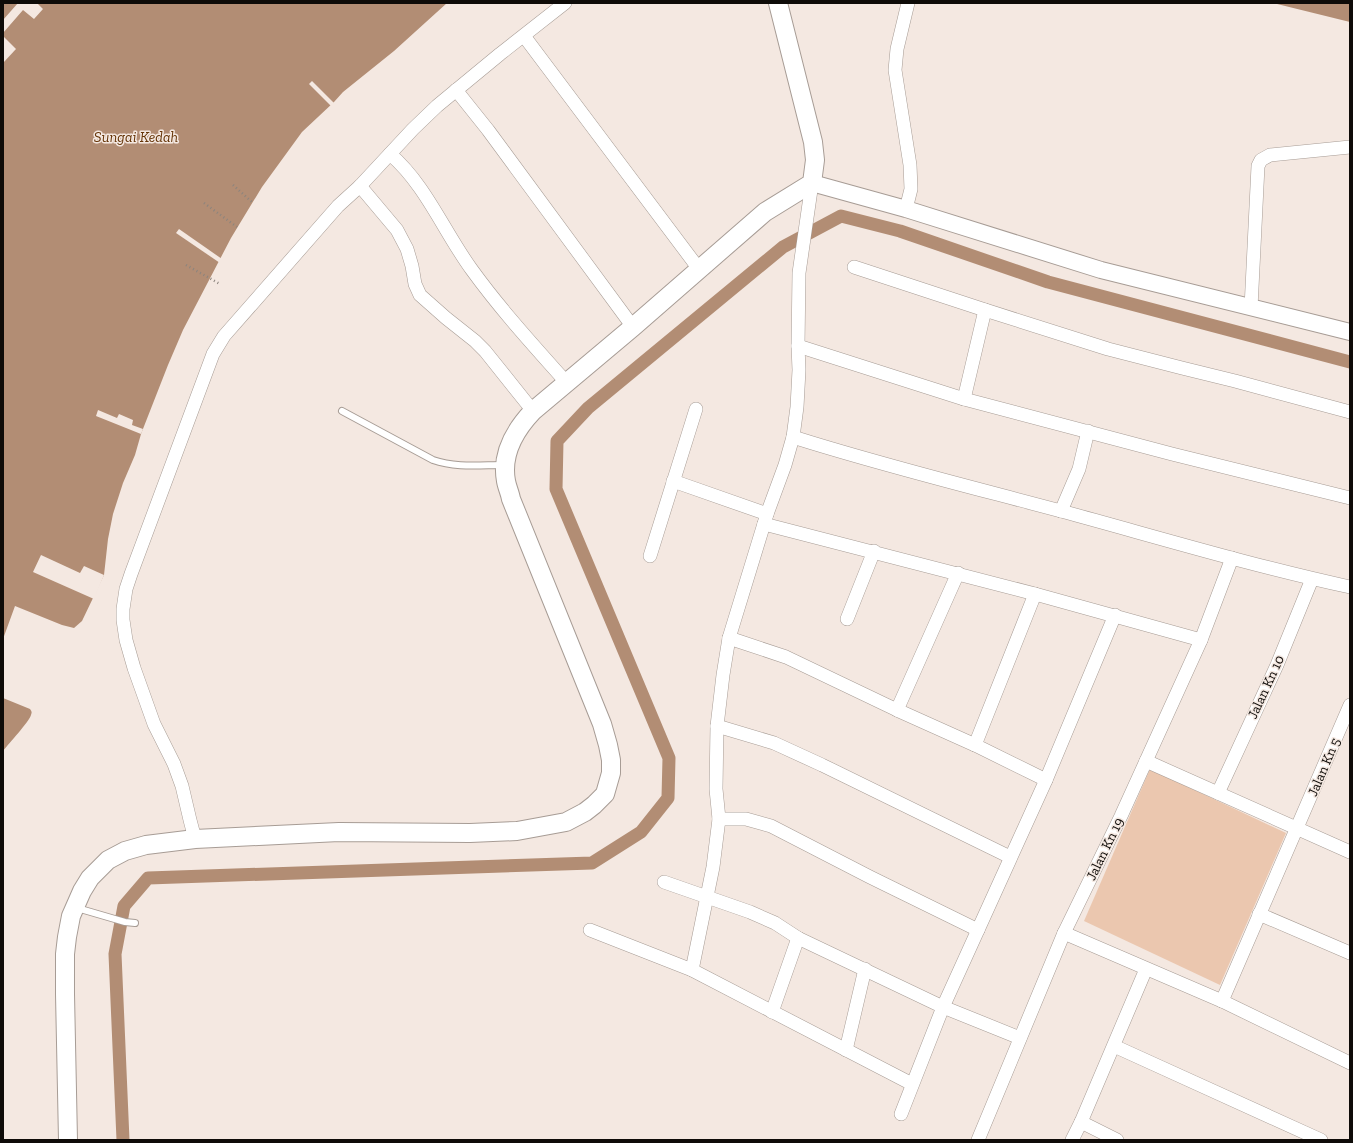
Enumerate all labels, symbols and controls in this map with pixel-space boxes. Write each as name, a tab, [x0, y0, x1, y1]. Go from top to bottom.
water label: Sungai Kedah	[94, 128, 179, 146]
street label: Jalan Kn 10	[1244, 653, 1288, 721]
street label: Jalan Kn 5	[1304, 735, 1344, 799]
street label: Jalan Kn 19	[1083, 815, 1127, 883]

